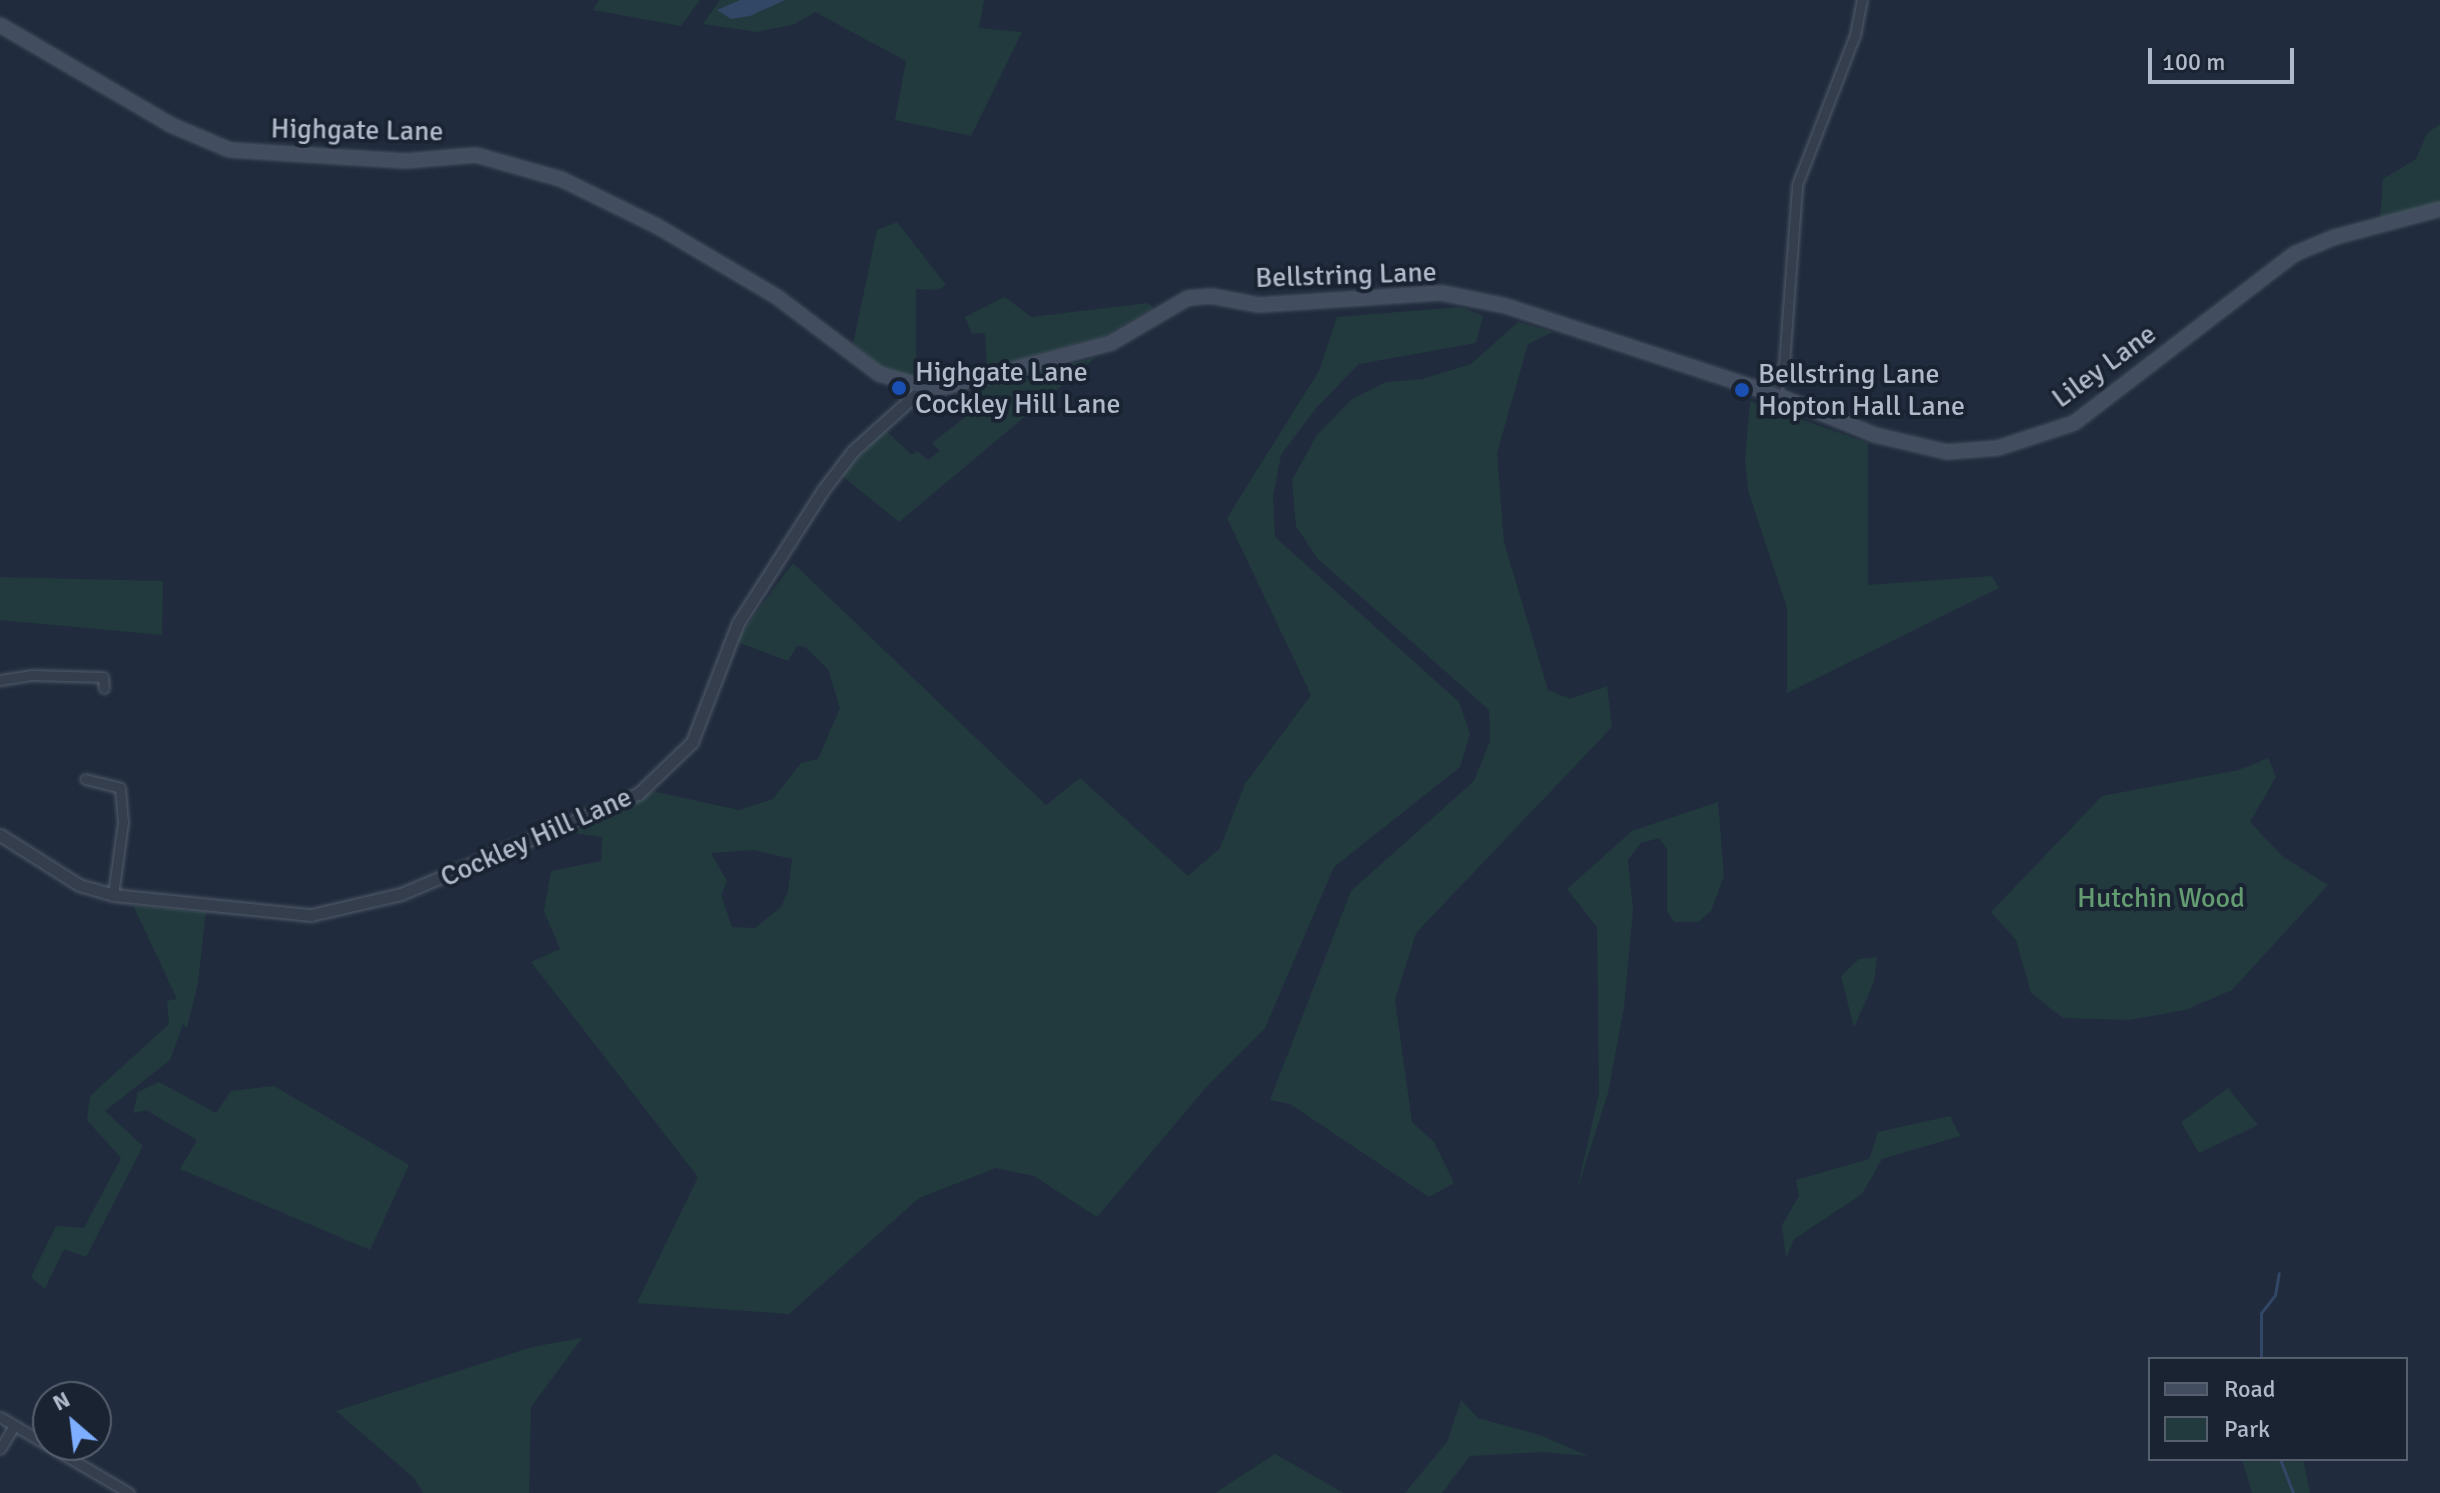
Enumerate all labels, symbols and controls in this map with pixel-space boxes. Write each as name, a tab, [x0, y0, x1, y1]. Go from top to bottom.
scale bar	[2152, 32, 2298, 82]
text: 100 m	[2162, 47, 2225, 77]
street label: Highgate Lane	[270, 112, 444, 148]
street label: Bellstring Lane	[1255, 255, 1437, 295]
street label: Liley Lane	[2045, 317, 2163, 415]
place label: Highgate Lane Cockley Hill Lane	[915, 355, 1121, 421]
place label: Bellstring Lane Hopton Hall Lane	[1758, 357, 1965, 423]
marker: Highgate Lane Cockley Hill Lane	[890, 379, 908, 397]
marker: Bellstring Lane Hopton Hall Lane	[1733, 381, 1751, 399]
street label: Cockley Hill Lane	[435, 780, 637, 894]
park label: Hutchin Wood	[2077, 881, 2245, 915]
legend	[2148, 1357, 2408, 1461]
text: Road	[2224, 1374, 2275, 1404]
north arrow	[32, 1381, 112, 1461]
text: N	[48, 1386, 75, 1417]
text: Park	[2224, 1414, 2270, 1444]

